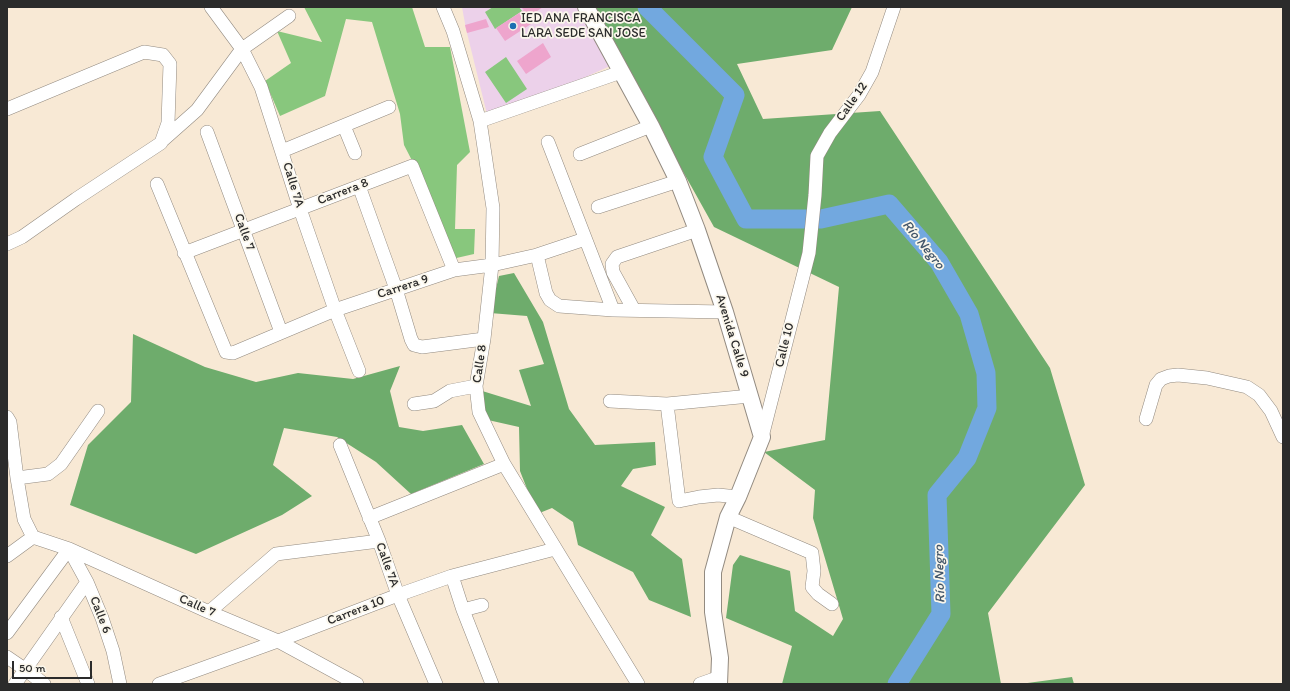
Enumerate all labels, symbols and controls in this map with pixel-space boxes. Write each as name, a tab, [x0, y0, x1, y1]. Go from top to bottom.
place label: IED ANA FRANCISCA LARA SEDE SAN JOSE	[521, 11, 646, 42]
marker: IED ANA FRANCISCA LARA SEDE SAN JOSE	[508, 21, 518, 31]
street label: Calle 12	[833, 79, 871, 125]
street label: Calle 7A	[279, 161, 307, 209]
street label: Carrera 8	[315, 175, 371, 209]
street label: Calle 7	[230, 211, 258, 253]
water label: Río Negro	[898, 217, 948, 273]
street label: Carrera 9	[375, 271, 431, 303]
street label: Avenida Calle 9	[712, 293, 752, 379]
street label: Calle 10	[772, 321, 798, 369]
street label: Calle 8	[470, 344, 490, 384]
street label: Calle 7A	[372, 541, 402, 589]
water label: Río Negro	[931, 545, 949, 603]
street label: Calle 7	[176, 591, 218, 621]
street label: Carrera 10	[325, 593, 387, 629]
street label: Calle 6	[86, 594, 114, 636]
scale bar	[14, 653, 94, 679]
text: 50 m	[19, 661, 45, 675]

